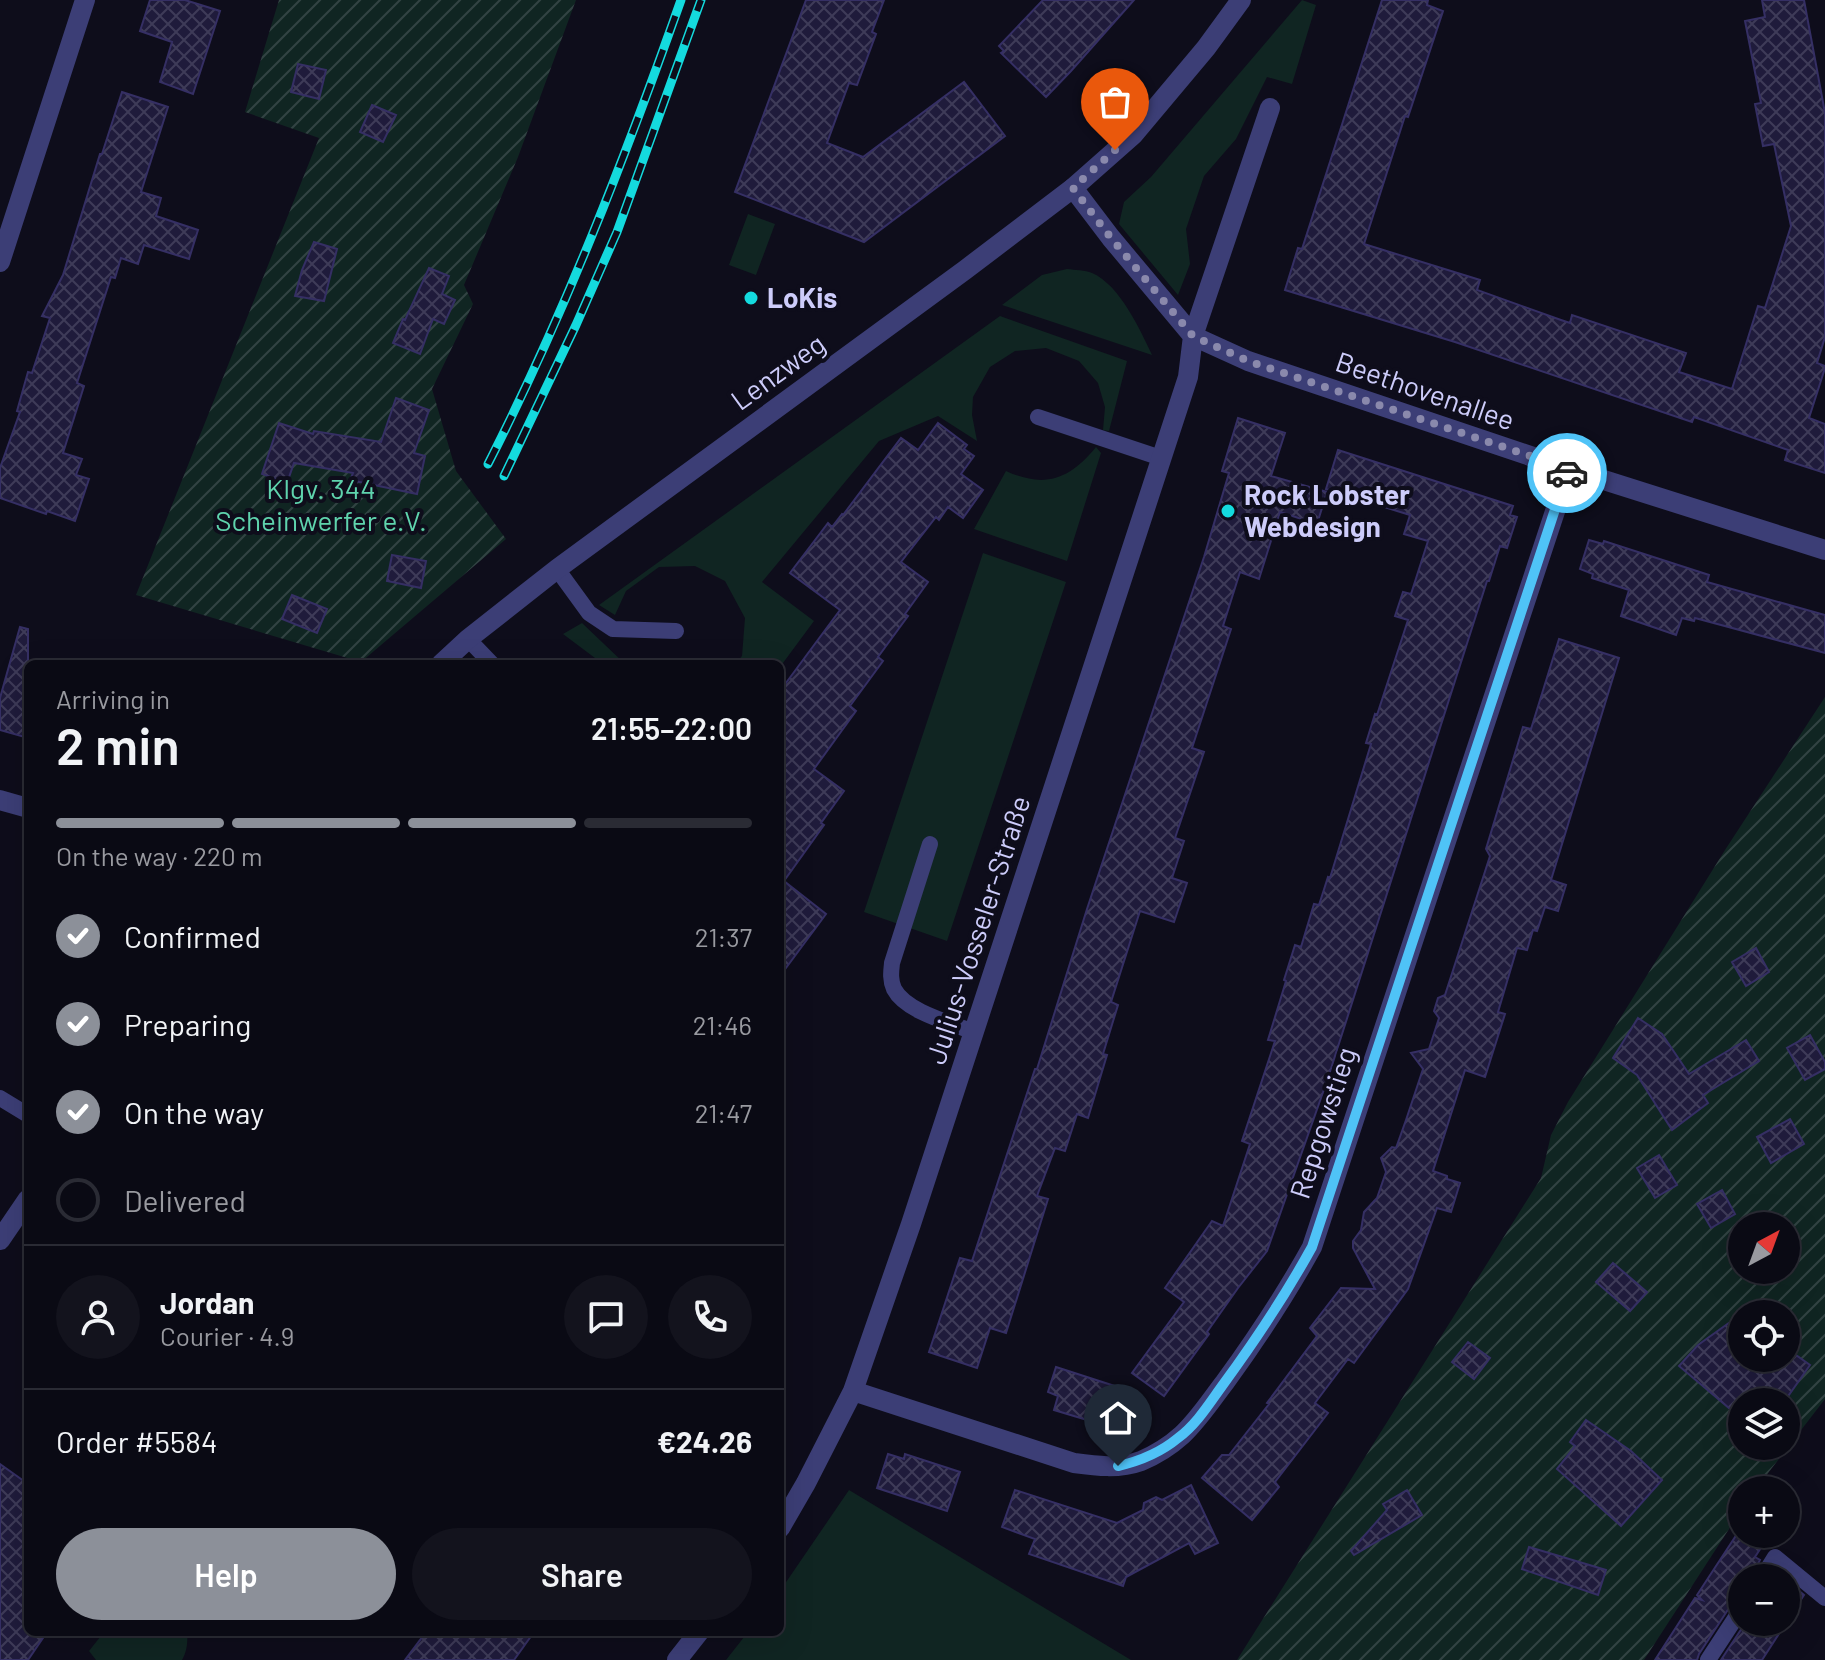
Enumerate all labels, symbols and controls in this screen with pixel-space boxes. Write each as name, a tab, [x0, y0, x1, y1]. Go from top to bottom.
pin	[1081, 68, 1149, 150]
icon: bag	[1093, 80, 1137, 124]
place label: LoKis	[767, 280, 837, 314]
marker: LoKis	[742, 289, 760, 307]
street label: Lenzweg	[724, 326, 831, 417]
street label: Beethovenallee	[1331, 344, 1519, 437]
courier	[1527, 433, 1607, 513]
icon: car	[1545, 451, 1589, 495]
park label: Klgv. 344 Scheinwerfer e.V.	[215, 471, 427, 537]
place label: Rock Lobster Webdesign	[1244, 477, 1410, 543]
marker: Rock Lobster Webdesign	[1219, 502, 1237, 520]
text: Arriving in	[56, 683, 170, 714]
text: 21:55–22:00	[591, 710, 752, 746]
text: 2 min	[56, 713, 180, 775]
street label: Julius-Vosseler-Straße	[918, 791, 1036, 1068]
text: On the way · 220 m	[56, 840, 262, 871]
icon: check	[56, 914, 100, 958]
text: Confirmed	[124, 918, 261, 954]
text: 21:37	[695, 921, 752, 952]
icon: check	[56, 1002, 100, 1046]
text: Preparing	[124, 1006, 251, 1042]
text: 21:46	[693, 1009, 752, 1040]
street label: Repgowstieg	[1282, 1043, 1362, 1203]
icon: check	[56, 1090, 100, 1134]
text: On the way	[124, 1094, 264, 1130]
text: 21:47	[695, 1097, 752, 1128]
text: Delivered	[124, 1182, 246, 1218]
north arrow	[1728, 1212, 1800, 1284]
map controls	[1728, 1212, 1800, 1636]
button: person	[56, 1275, 140, 1359]
button: chat	[564, 1275, 648, 1359]
button: phone	[668, 1275, 752, 1359]
text: Jordan	[160, 1284, 255, 1320]
button: locate	[1728, 1300, 1800, 1372]
text: Courier · 4.9	[160, 1320, 294, 1351]
pin	[1084, 1384, 1152, 1466]
button: layers	[1728, 1388, 1800, 1460]
icon: home	[1096, 1396, 1140, 1440]
text: Order #5584	[56, 1423, 218, 1459]
text: €24.26	[657, 1423, 752, 1459]
button: +	[1728, 1476, 1800, 1548]
button: Help	[56, 1528, 396, 1620]
button: Share	[412, 1528, 752, 1620]
button: −	[1728, 1564, 1800, 1636]

